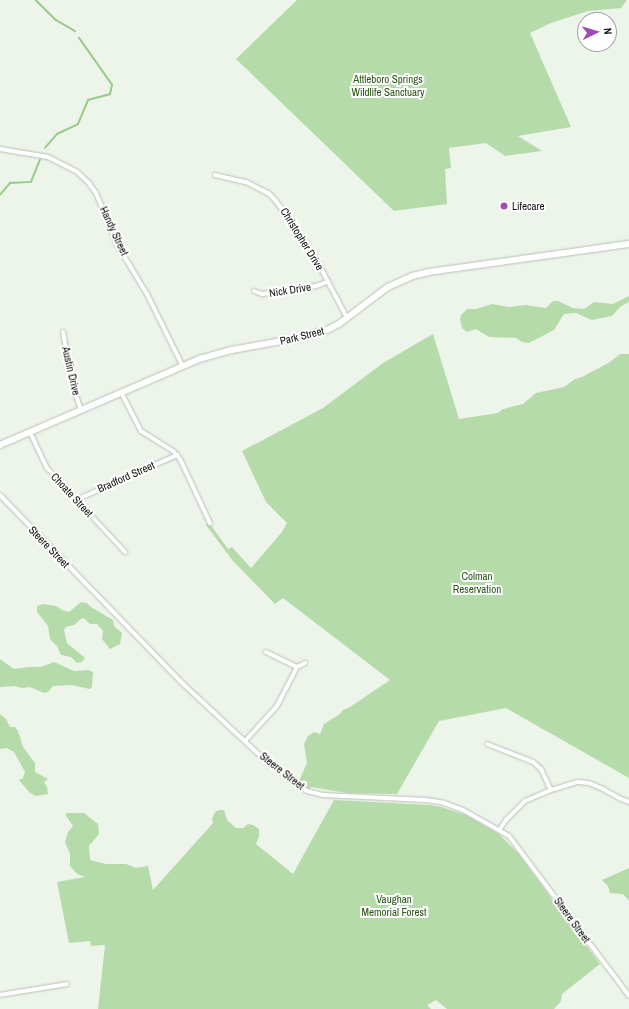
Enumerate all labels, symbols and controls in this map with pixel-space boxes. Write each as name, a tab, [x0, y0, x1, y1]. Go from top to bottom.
north arrow	[577, 12, 617, 52]
text: N	[601, 27, 615, 35]
park label: Attleboro Springs Wildlife Sanctuary	[351, 73, 425, 99]
place label: Lifecare	[512, 199, 545, 213]
marker: Lifecare	[499, 201, 509, 211]
street label: Handy Street	[97, 204, 131, 258]
street label: Christopher Drive	[278, 205, 326, 273]
street label: Nick Drive	[268, 280, 312, 300]
street label: Park Street	[279, 324, 325, 348]
street label: Austin Drive	[59, 345, 83, 397]
street label: Bradford Street	[95, 459, 157, 495]
street label: Choate Street	[48, 470, 96, 520]
street label: Steere Street	[26, 523, 72, 571]
park label: Colman Reservation	[453, 570, 501, 596]
street label: Steere Street	[257, 749, 307, 793]
park label: Vaughan Memorial Forest	[361, 893, 427, 919]
street label: Steere Street	[551, 895, 593, 945]

